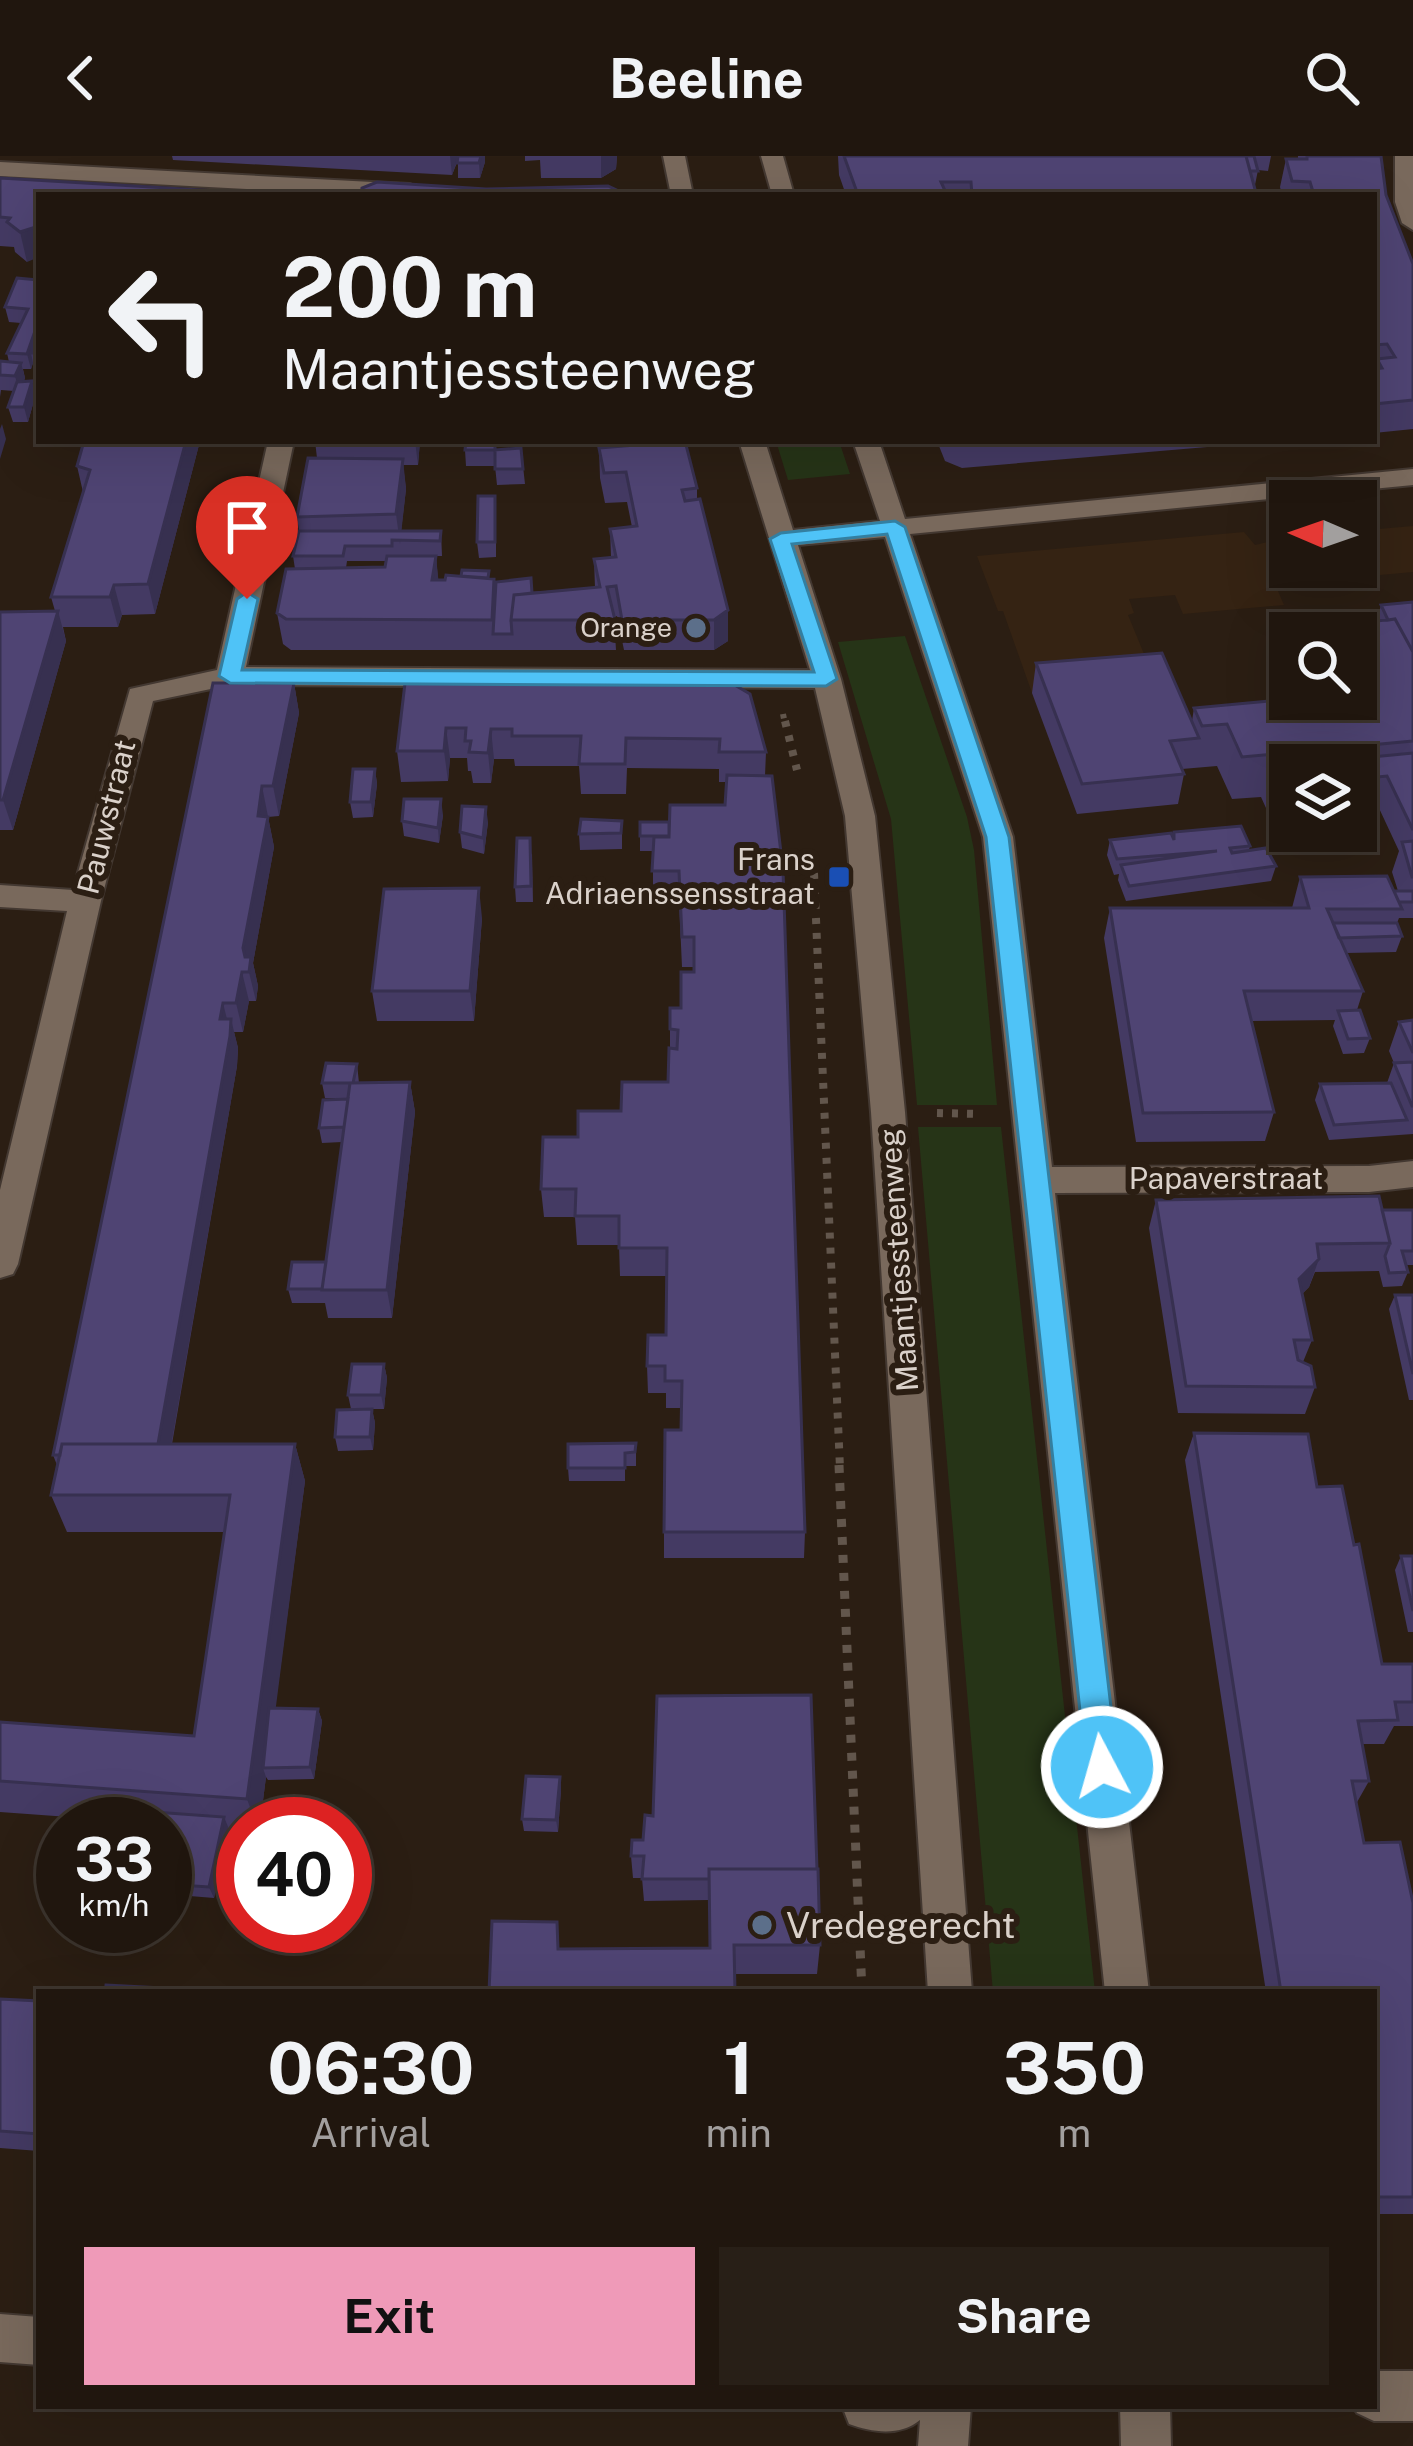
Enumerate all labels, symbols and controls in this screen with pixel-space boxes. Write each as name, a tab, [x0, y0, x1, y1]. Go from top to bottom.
icon: back	[48, 45, 114, 111]
icon: search	[1299, 45, 1365, 111]
text: Beeline	[609, 47, 804, 110]
text: 200 m	[282, 237, 538, 336]
icon: left	[84, 240, 240, 396]
text: Maantjessteenweg	[282, 338, 756, 401]
pin	[196, 476, 298, 599]
north arrow	[1269, 480, 1377, 588]
map controls	[1269, 480, 1377, 852]
icon: arrive	[214, 494, 280, 560]
place label: Orange	[580, 611, 672, 643]
button: search	[1269, 612, 1377, 720]
marker: Orange	[683, 615, 709, 641]
street label: Pauwstraat	[69, 736, 143, 898]
button: layers	[1269, 744, 1377, 852]
place label: Frans Adriaenssensstraat	[545, 841, 815, 911]
marker: Frans Adriaenssensstraat	[826, 864, 852, 890]
street label: Maantjessteenweg	[871, 1127, 925, 1393]
street label: Papaverstraat	[1129, 1160, 1323, 1196]
position arrow	[1039, 1704, 1165, 1830]
speed limit sign: 40	[216, 1797, 372, 1953]
text: 33	[74, 1824, 154, 1895]
text: km/h	[79, 1887, 149, 1923]
place label: Vredegerecht	[786, 1904, 1016, 1946]
marker: Vredegerecht	[749, 1912, 775, 1938]
text: 06:30	[267, 2026, 474, 2110]
text: 1	[723, 2026, 754, 2110]
text: 350	[1003, 2026, 1146, 2110]
text: Arrival	[311, 2110, 431, 2156]
text: min	[706, 2110, 772, 2156]
text: m	[1057, 2110, 1091, 2156]
button: Exit	[84, 2247, 695, 2385]
button: Share	[719, 2247, 1329, 2385]

